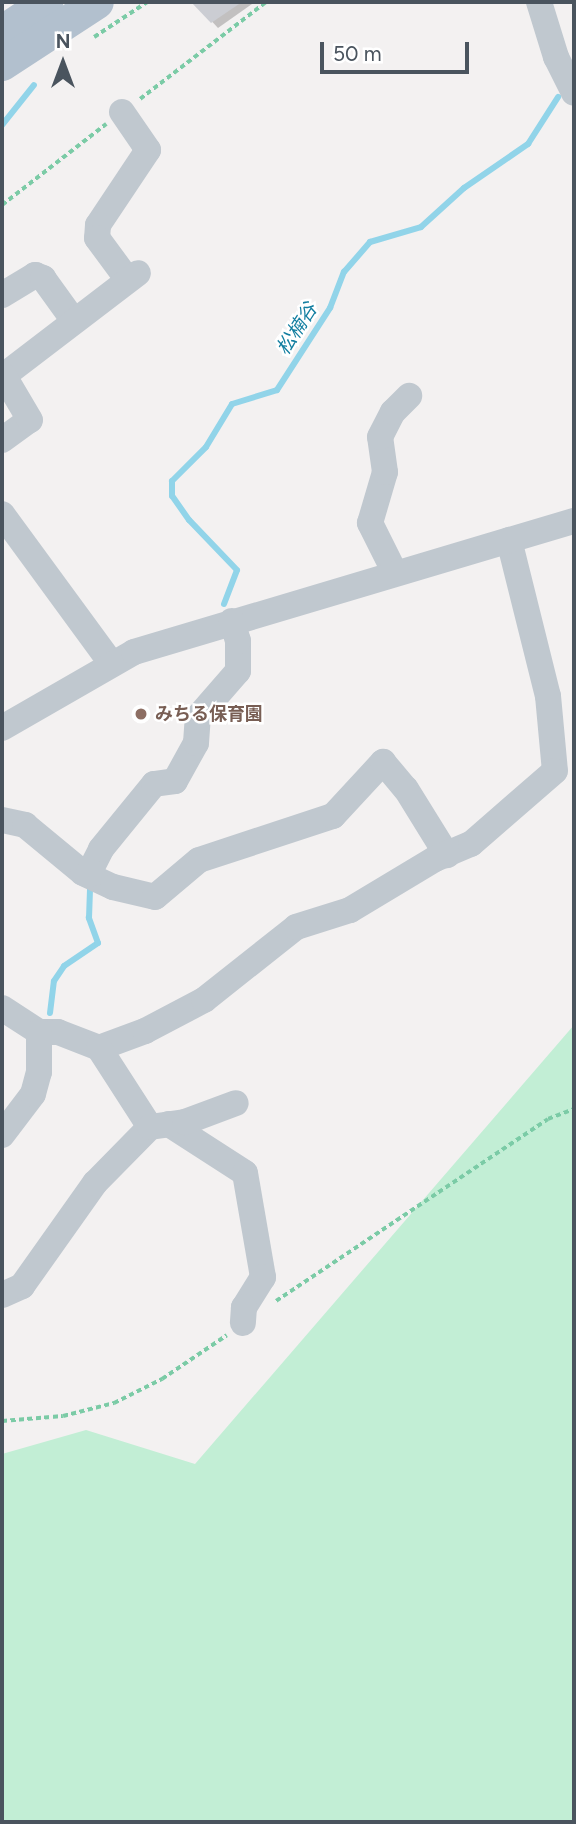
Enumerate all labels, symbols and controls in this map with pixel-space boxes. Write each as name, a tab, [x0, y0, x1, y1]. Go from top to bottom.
north arrow	[28, 28, 98, 98]
scale bar	[324, 28, 473, 72]
text: N	[56, 30, 70, 53]
text: 50 m	[333, 41, 382, 66]
water label: 松楠谷	[272, 299, 322, 359]
place label: みちる保育園	[155, 703, 263, 725]
marker: みちる保育園	[133, 706, 149, 722]

